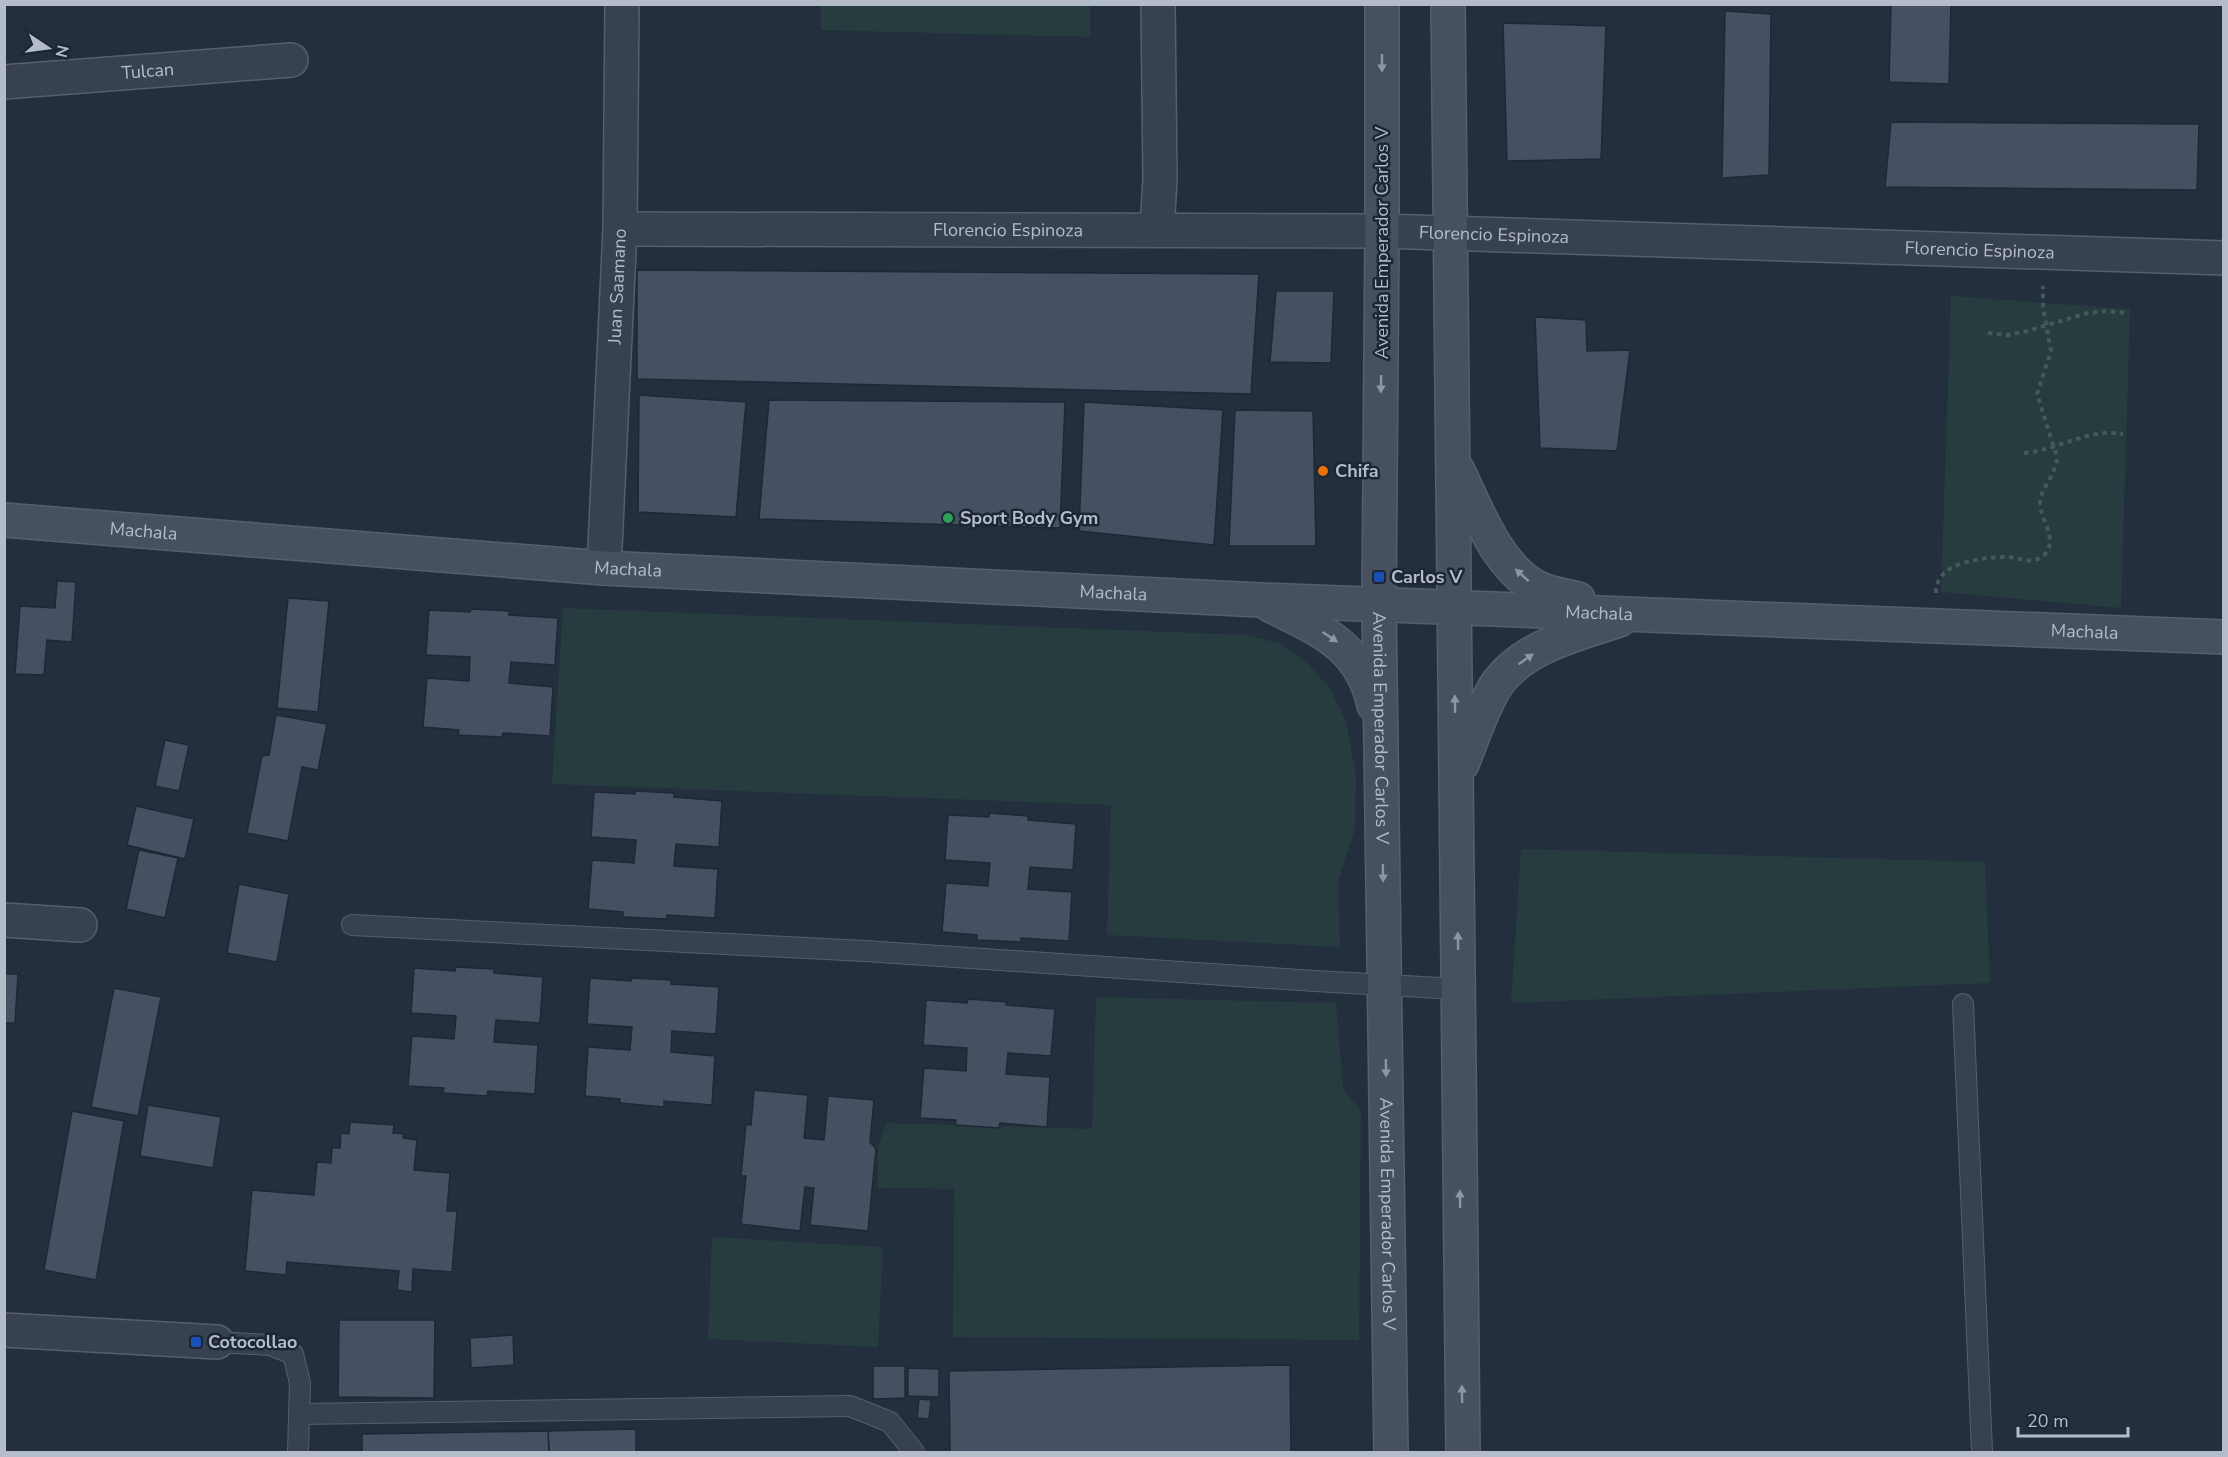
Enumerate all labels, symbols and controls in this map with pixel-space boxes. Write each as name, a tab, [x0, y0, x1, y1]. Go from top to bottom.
north arrow	[18, 18, 78, 78]
text: N	[50, 43, 74, 59]
one-way arrow	[1377, 53, 1387, 72]
street label: Tulcan	[120, 57, 175, 85]
street label: Avenida Emperador Carlos V	[1370, 126, 1394, 359]
street label: Florencio Espinoza	[933, 218, 1083, 242]
street label: Florencio Espinoza	[1419, 220, 1569, 249]
street label: Juan Saamano	[603, 228, 632, 346]
street label: Florencio Espinoza	[1904, 236, 2055, 265]
one-way arrow	[1376, 374, 1386, 393]
place label: Chifa	[1335, 459, 1379, 483]
marker: Chifa	[1316, 464, 1330, 478]
place label: Sport Body Gym	[960, 506, 1098, 530]
marker: Sport Body Gym	[941, 511, 955, 525]
street label: Machala	[109, 516, 178, 546]
street label: Machala	[593, 555, 663, 583]
place label: Carlos V	[1391, 565, 1463, 589]
one-way arrow	[1514, 568, 1529, 582]
marker: Carlos V	[1372, 570, 1386, 584]
street label: Machala	[1079, 579, 1148, 606]
street label: Machala	[1565, 600, 1633, 626]
street label: Avenida Emperador Carlos V	[1367, 611, 1394, 845]
street label: Machala	[2050, 618, 2119, 645]
one-way arrow	[1322, 631, 1338, 643]
one-way arrow	[1517, 653, 1533, 665]
one-way arrow	[1450, 695, 1460, 714]
one-way arrow	[1378, 863, 1388, 882]
one-way arrow	[1453, 932, 1462, 951]
one-way arrow	[1381, 1058, 1391, 1077]
street label: Avenida Emperador Carlos V	[1374, 1097, 1401, 1331]
one-way arrow	[1455, 1190, 1465, 1209]
place label: Cotocollao	[208, 1330, 297, 1354]
marker: Cotocollao	[189, 1335, 203, 1349]
one-way arrow	[1457, 1385, 1467, 1404]
scale bar	[2018, 1400, 2128, 1438]
text: 20 m	[2027, 1409, 2069, 1433]

